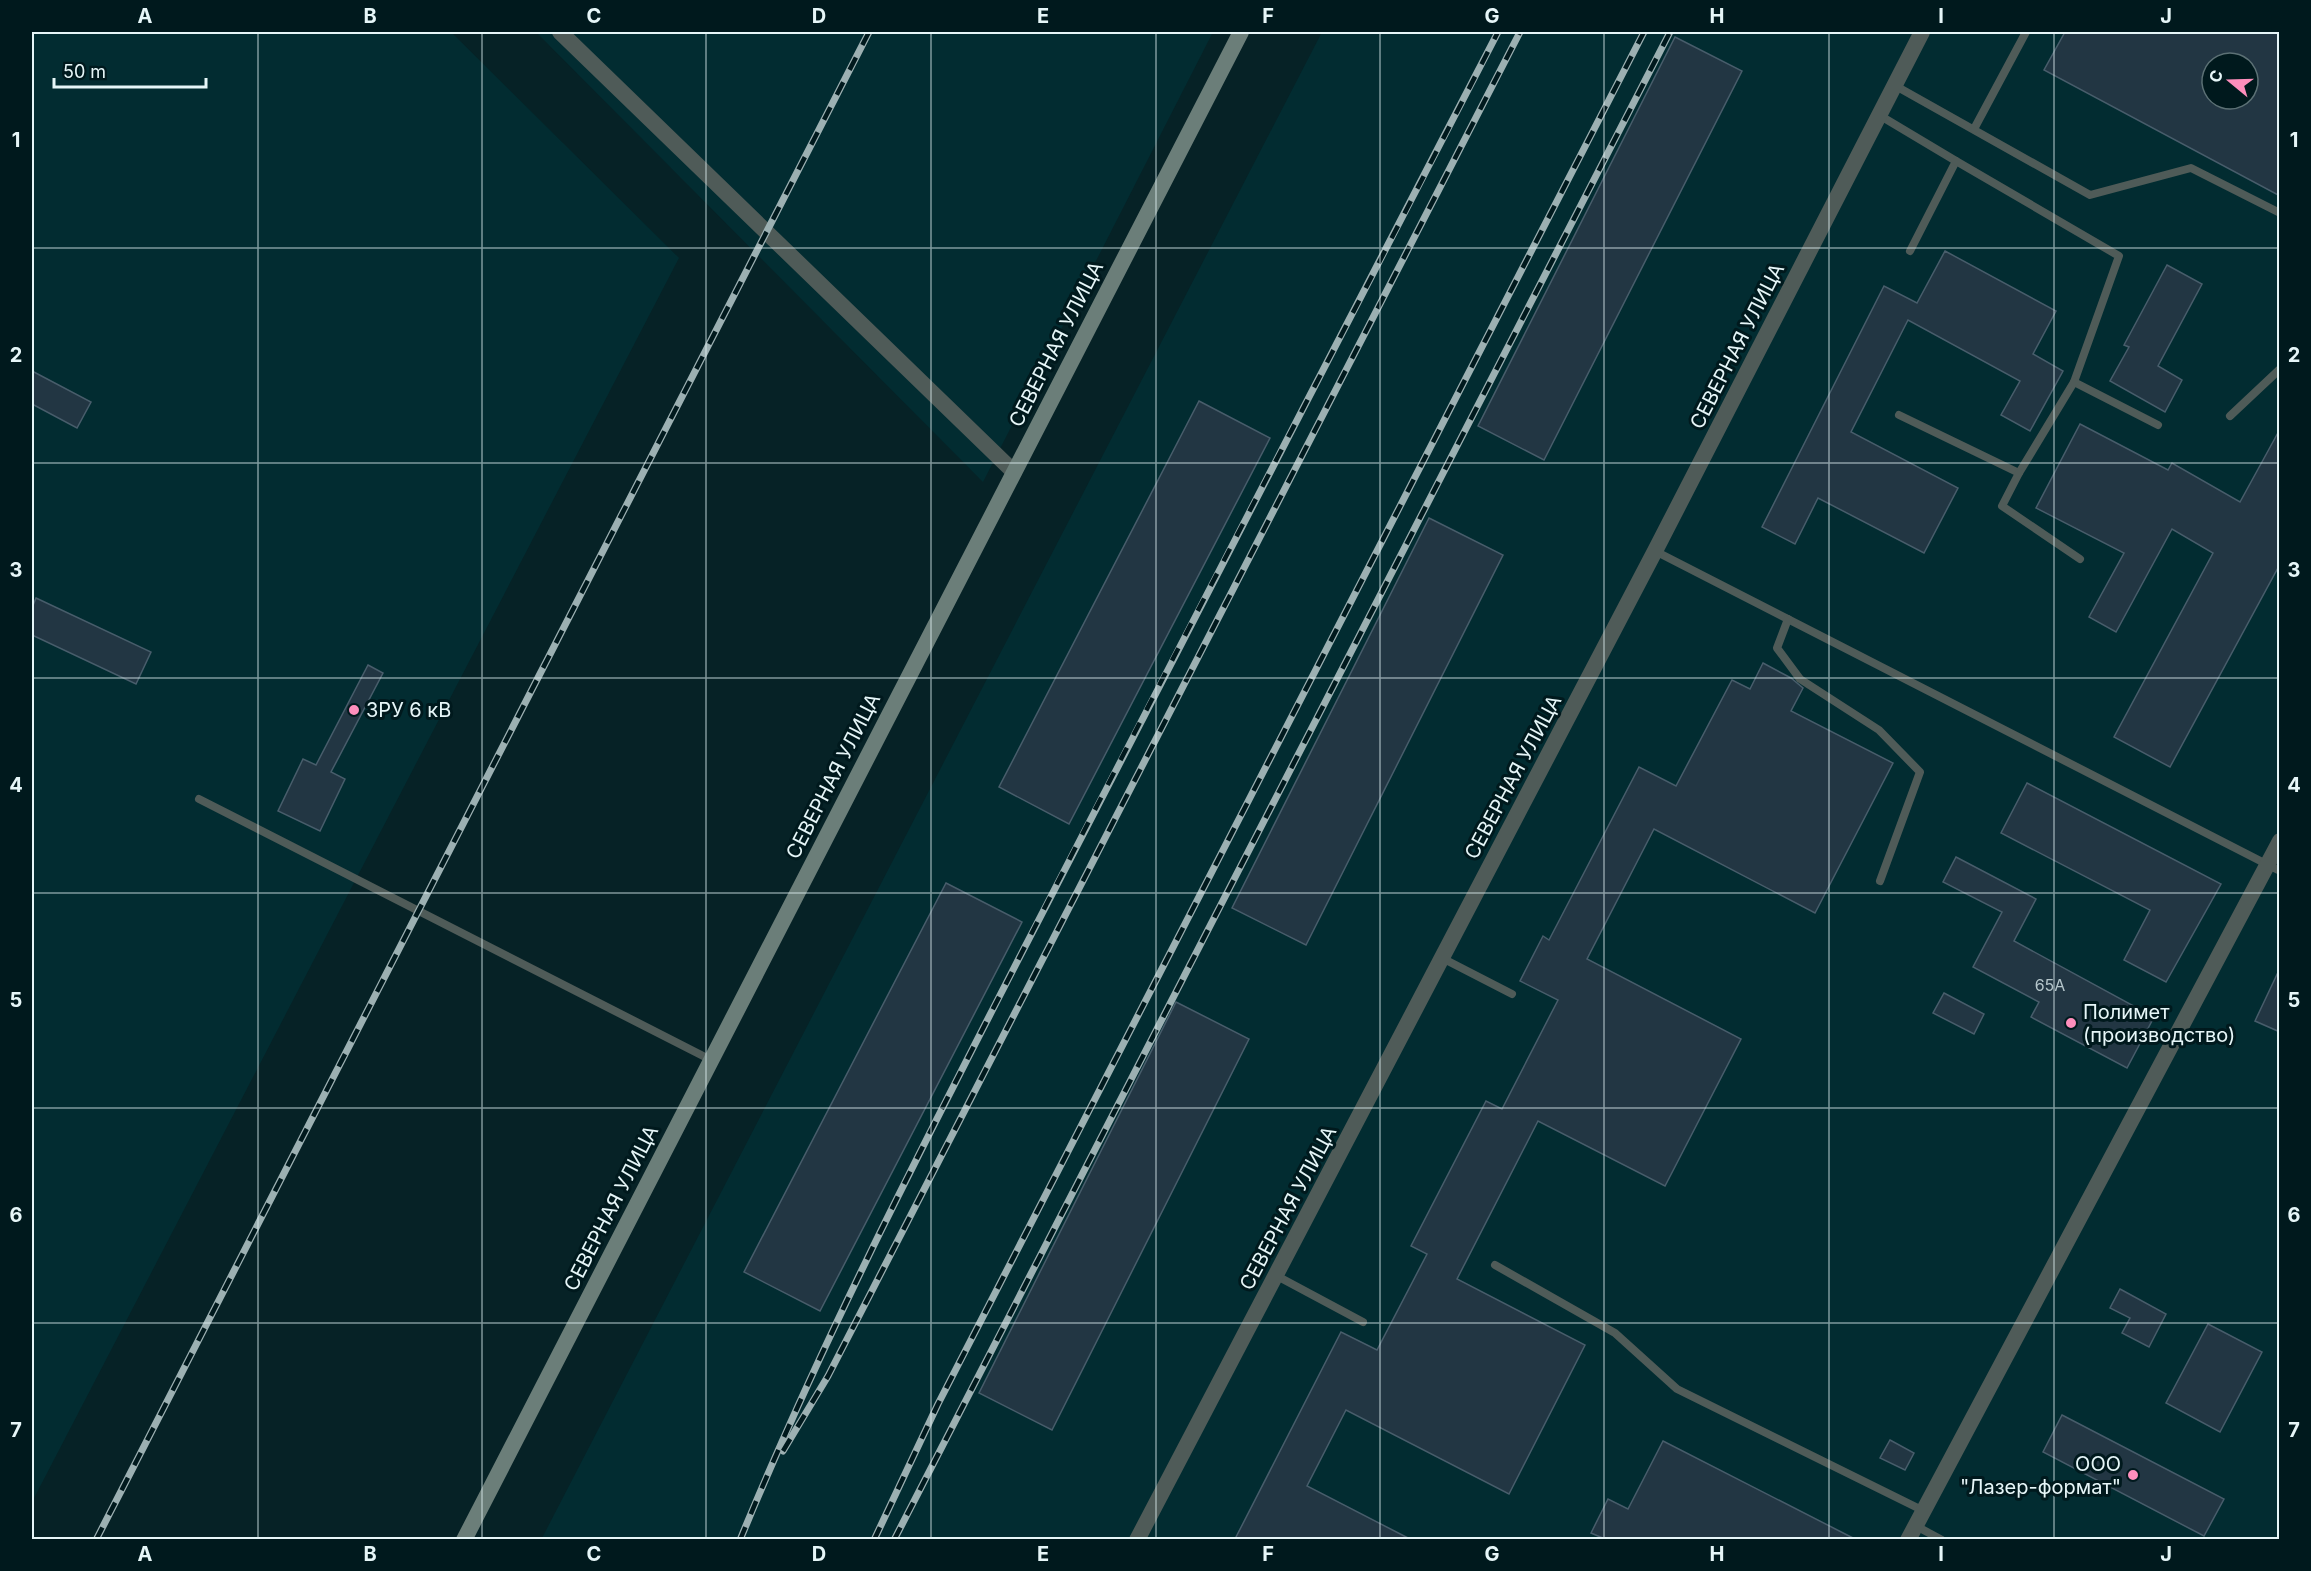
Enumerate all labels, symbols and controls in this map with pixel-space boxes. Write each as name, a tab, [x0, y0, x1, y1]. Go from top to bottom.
text: A	[138, 4, 153, 28]
text: B	[363, 4, 377, 28]
text: C	[587, 4, 601, 28]
text: D	[812, 4, 826, 28]
text: E	[1037, 4, 1049, 28]
text: F	[1262, 4, 1274, 28]
text: G	[1484, 4, 1500, 28]
text: H	[1710, 4, 1724, 28]
text: I	[1938, 4, 1944, 28]
text: J	[2160, 4, 2172, 28]
scale bar	[54, 51, 206, 89]
north arrow	[2200, 51, 2260, 111]
text: 50 m	[63, 61, 106, 82]
text: С	[2204, 67, 2227, 85]
text: 1	[12, 128, 20, 152]
text: 1	[2290, 128, 2298, 152]
street label: СЕВЕРНАЯ УЛИЦА	[1004, 257, 1108, 431]
street label: СЕВЕРНАЯ УЛИЦА	[1685, 259, 1789, 433]
text: 2	[10, 343, 22, 367]
text: 2	[2288, 343, 2300, 367]
text: 3	[10, 558, 22, 582]
text: 3	[2288, 558, 2300, 582]
street label: СЕВЕРНАЯ УЛИЦА	[781, 689, 885, 863]
street label: СЕВЕРНАЯ УЛИЦА	[1460, 691, 1567, 863]
place label: ЗРУ 6 кВ	[366, 698, 451, 722]
marker: ЗРУ 6 кВ	[347, 703, 361, 717]
text: 4	[9, 773, 23, 797]
text: 4	[2287, 773, 2301, 797]
house number: 65А	[2035, 975, 2065, 995]
text: 5	[10, 988, 22, 1012]
text: 5	[2288, 988, 2300, 1012]
place label: Полимет (производство)	[2083, 1000, 2235, 1047]
marker: Полимет (производство)	[2064, 1016, 2078, 1030]
street label: СЕВЕРНАЯ УЛИЦА	[559, 1121, 663, 1295]
street label: СЕВЕРНАЯ УЛИЦА	[1235, 1122, 1342, 1294]
text: 6	[10, 1203, 23, 1227]
text: 6	[2288, 1203, 2301, 1227]
text: 7	[10, 1418, 22, 1442]
text: 7	[2288, 1418, 2300, 1442]
place label: ООО "Лазер-формат"	[1960, 1452, 2121, 1499]
marker: ООО "Лазер-формат"	[2126, 1468, 2140, 1482]
text: A	[138, 1542, 153, 1566]
text: B	[363, 1542, 377, 1566]
text: C	[587, 1542, 601, 1566]
text: D	[812, 1542, 826, 1566]
text: E	[1037, 1542, 1049, 1566]
text: F	[1262, 1542, 1274, 1566]
text: G	[1484, 1542, 1500, 1566]
text: H	[1710, 1542, 1724, 1566]
text: I	[1938, 1542, 1944, 1566]
text: J	[2160, 1542, 2172, 1566]

